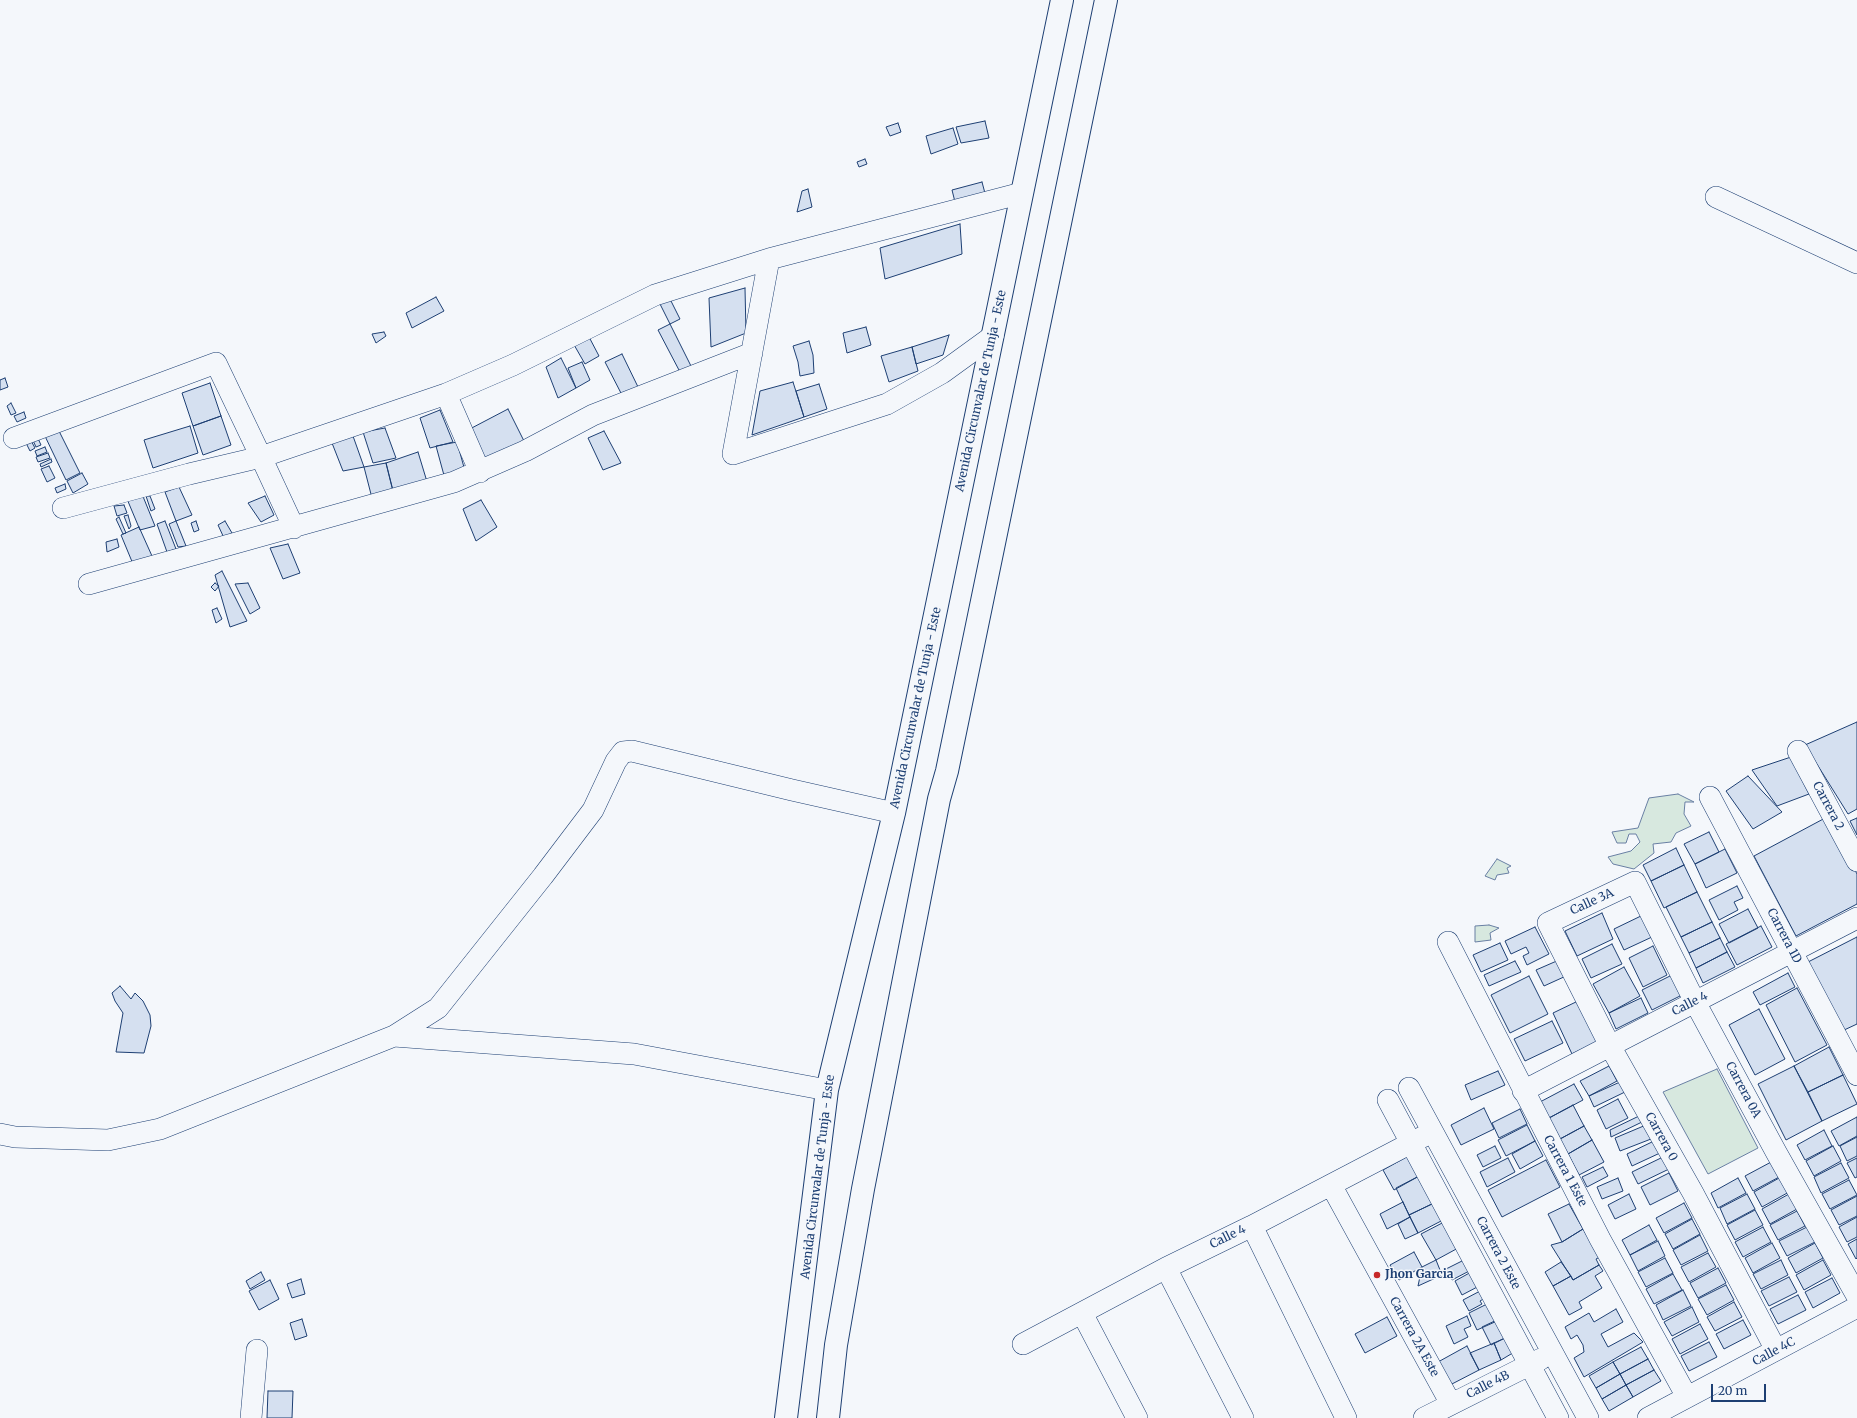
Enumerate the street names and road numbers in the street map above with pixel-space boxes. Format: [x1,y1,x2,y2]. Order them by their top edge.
street label: Avenida Circunvalar de Tunja - Este [953,289,1009,493]
street label: Avenida Circunvalar de Tunja - Este [888,606,944,810]
street label: Carrera 2 [1809,779,1847,833]
street label: Calle 3A [1568,886,1616,918]
street label: Carrera 1D [1764,906,1804,966]
street label: Calle 4 [1670,989,1710,1019]
street label: Carrera 0A [1722,1059,1764,1121]
street label: Avenida Circunvalar de Tunja - Este [798,1074,838,1280]
street label: Carrera 0 [1642,1110,1680,1164]
street label: Carrera 1 Este [1540,1133,1590,1209]
street label: Carrera 2 Este [1473,1214,1523,1292]
street label: Calle 4 [1208,1222,1248,1252]
street label: Carrera 2A Este [1386,1295,1442,1379]
street label: Calle 4C [1750,1335,1798,1369]
street label: Calle 4B [1464,1368,1512,1402]

